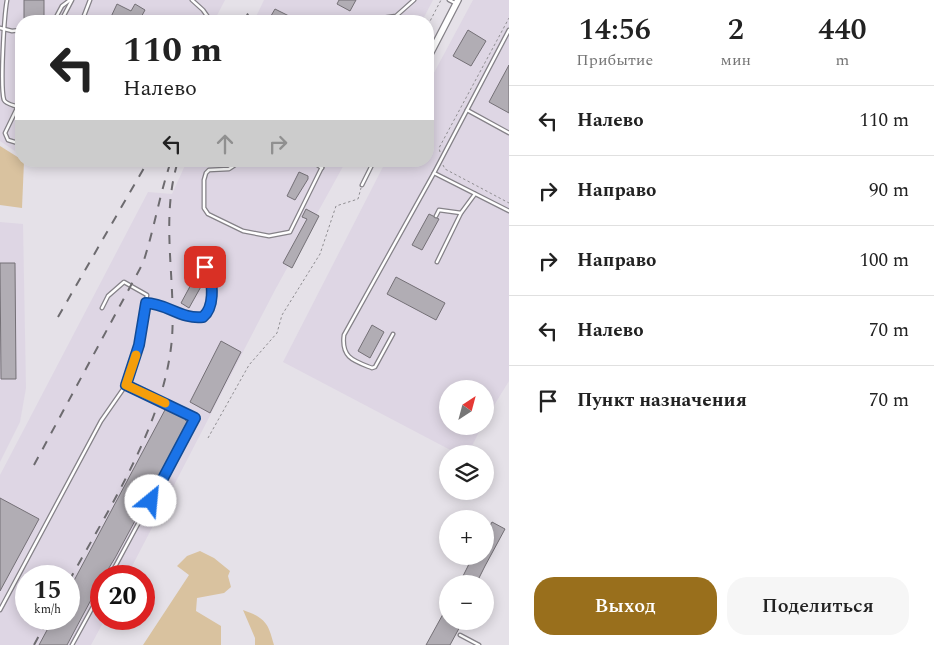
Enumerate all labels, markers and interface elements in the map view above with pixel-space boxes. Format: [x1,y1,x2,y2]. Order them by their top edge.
text: 14:56 [579,7,651,53]
text: 2 [728,7,744,53]
text: 440 [818,7,867,53]
text: 110 m [123,24,222,77]
icon: left [40,35,105,100]
text: Прибытие [576,48,653,72]
text: мин [721,48,751,72]
text: m [836,48,849,72]
text: Налево [123,72,197,105]
text: Налево [577,106,644,135]
text: 110 m [859,106,909,135]
icon: left [534,107,562,135]
icon: left [158,130,186,158]
icon: ahead [211,130,239,158]
icon: right [264,130,292,158]
text: Направо [577,176,656,205]
text: 90 m [869,176,909,205]
icon: right [534,177,562,205]
pin [184,246,226,288]
text: Направо [577,246,656,275]
text: 100 m [859,246,909,275]
icon: right [534,247,562,275]
icon: arrive [191,253,219,281]
text: Налево [577,316,644,345]
text: 70 m [869,316,909,345]
icon: left [534,317,562,345]
north arrow [439,380,494,435]
map controls [439,380,494,630]
text: Пункт назначения [577,386,747,415]
text: 70 m [869,386,909,415]
icon: arrive [534,387,562,415]
button: layers [439,445,494,500]
position arrow [124,474,176,526]
button: + [439,510,494,565]
speed limit sign: 20 [90,565,155,630]
text: 15 [33,572,62,610]
button: − [439,575,494,630]
button: Выход [534,577,717,635]
button: Поделиться [727,577,909,635]
text: km/h [34,600,61,619]

